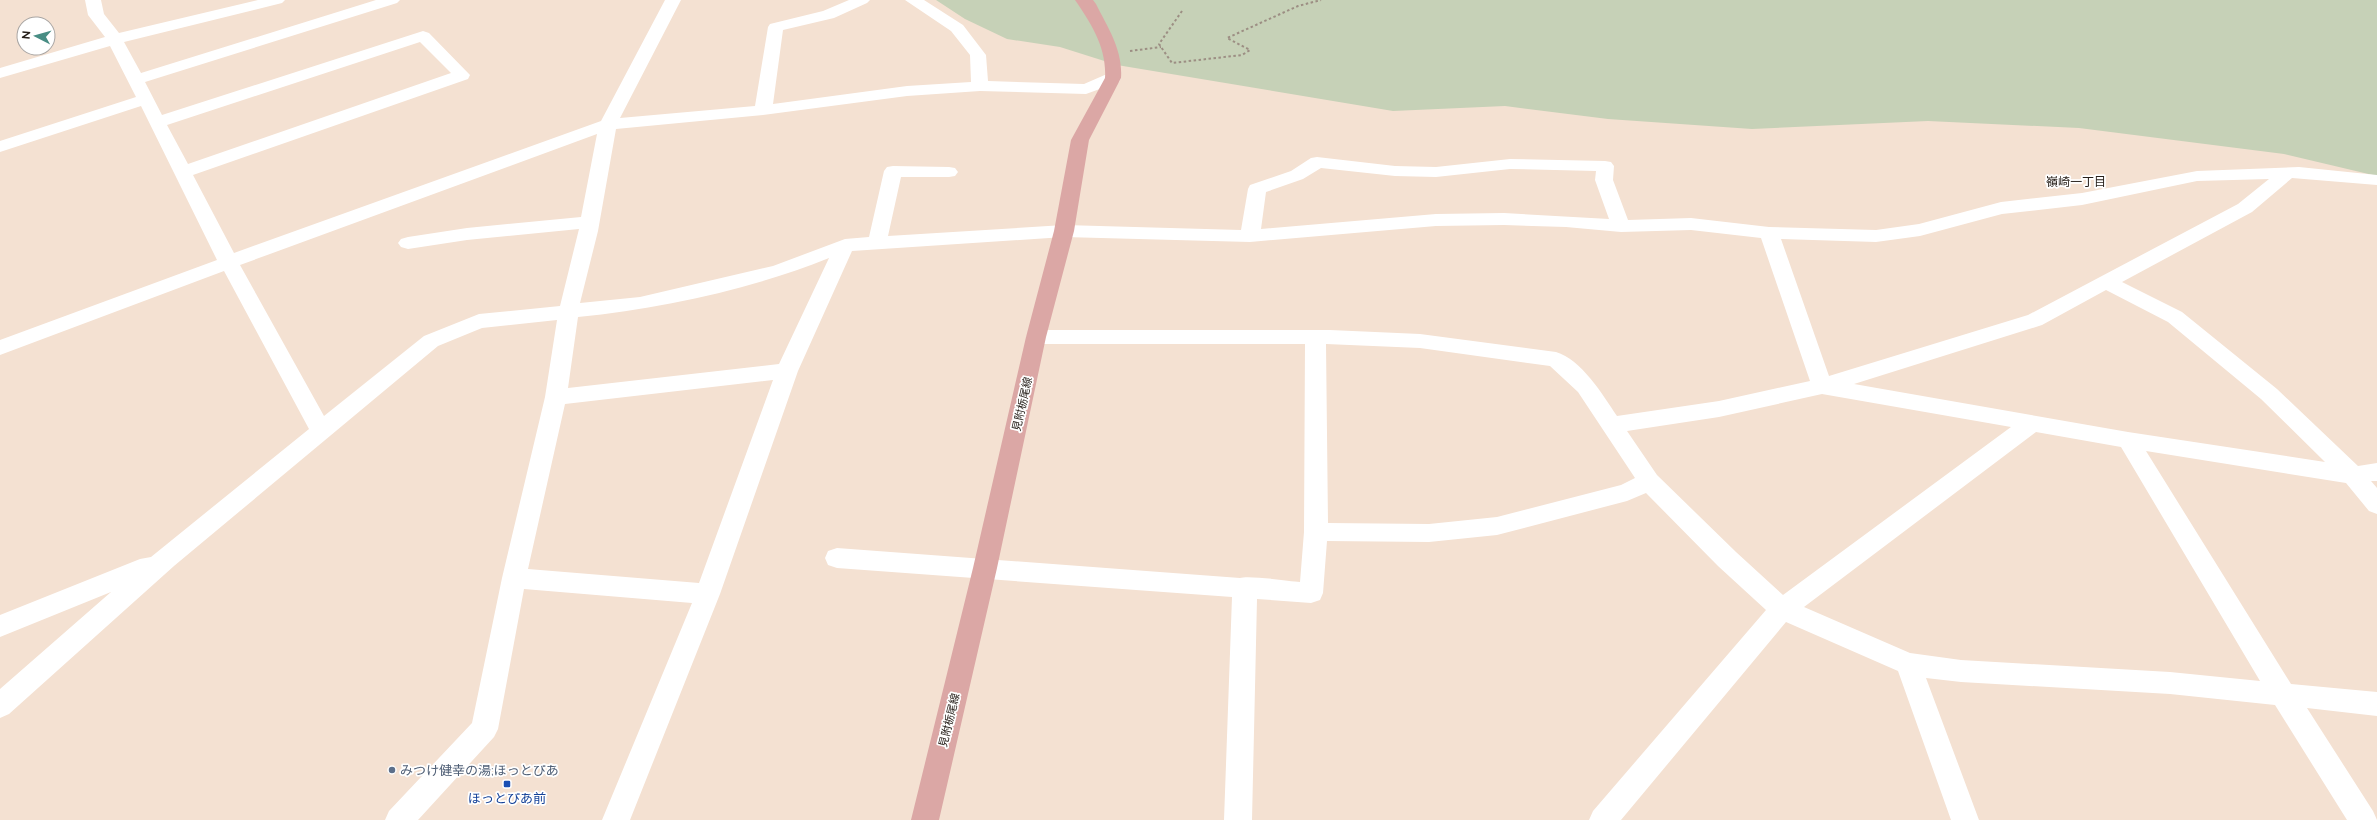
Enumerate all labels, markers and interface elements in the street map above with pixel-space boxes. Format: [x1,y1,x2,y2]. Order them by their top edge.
north arrow [16,16,56,56]
text: N [20,30,33,40]
district label: 嶺崎一丁目 [2046,175,2106,189]
street label: 見附栃尾線 [1010,376,1035,432]
street label: 見附栃尾線 [937,692,962,748]
place label: みつけ健幸の湯;ほっとぴあ [400,763,559,778]
marker: みつけ健幸の湯;ほっとぴあ [387,765,397,775]
marker: ほっとぴあ前 [502,779,512,789]
place label: ほっとぴあ前 [468,791,546,806]

